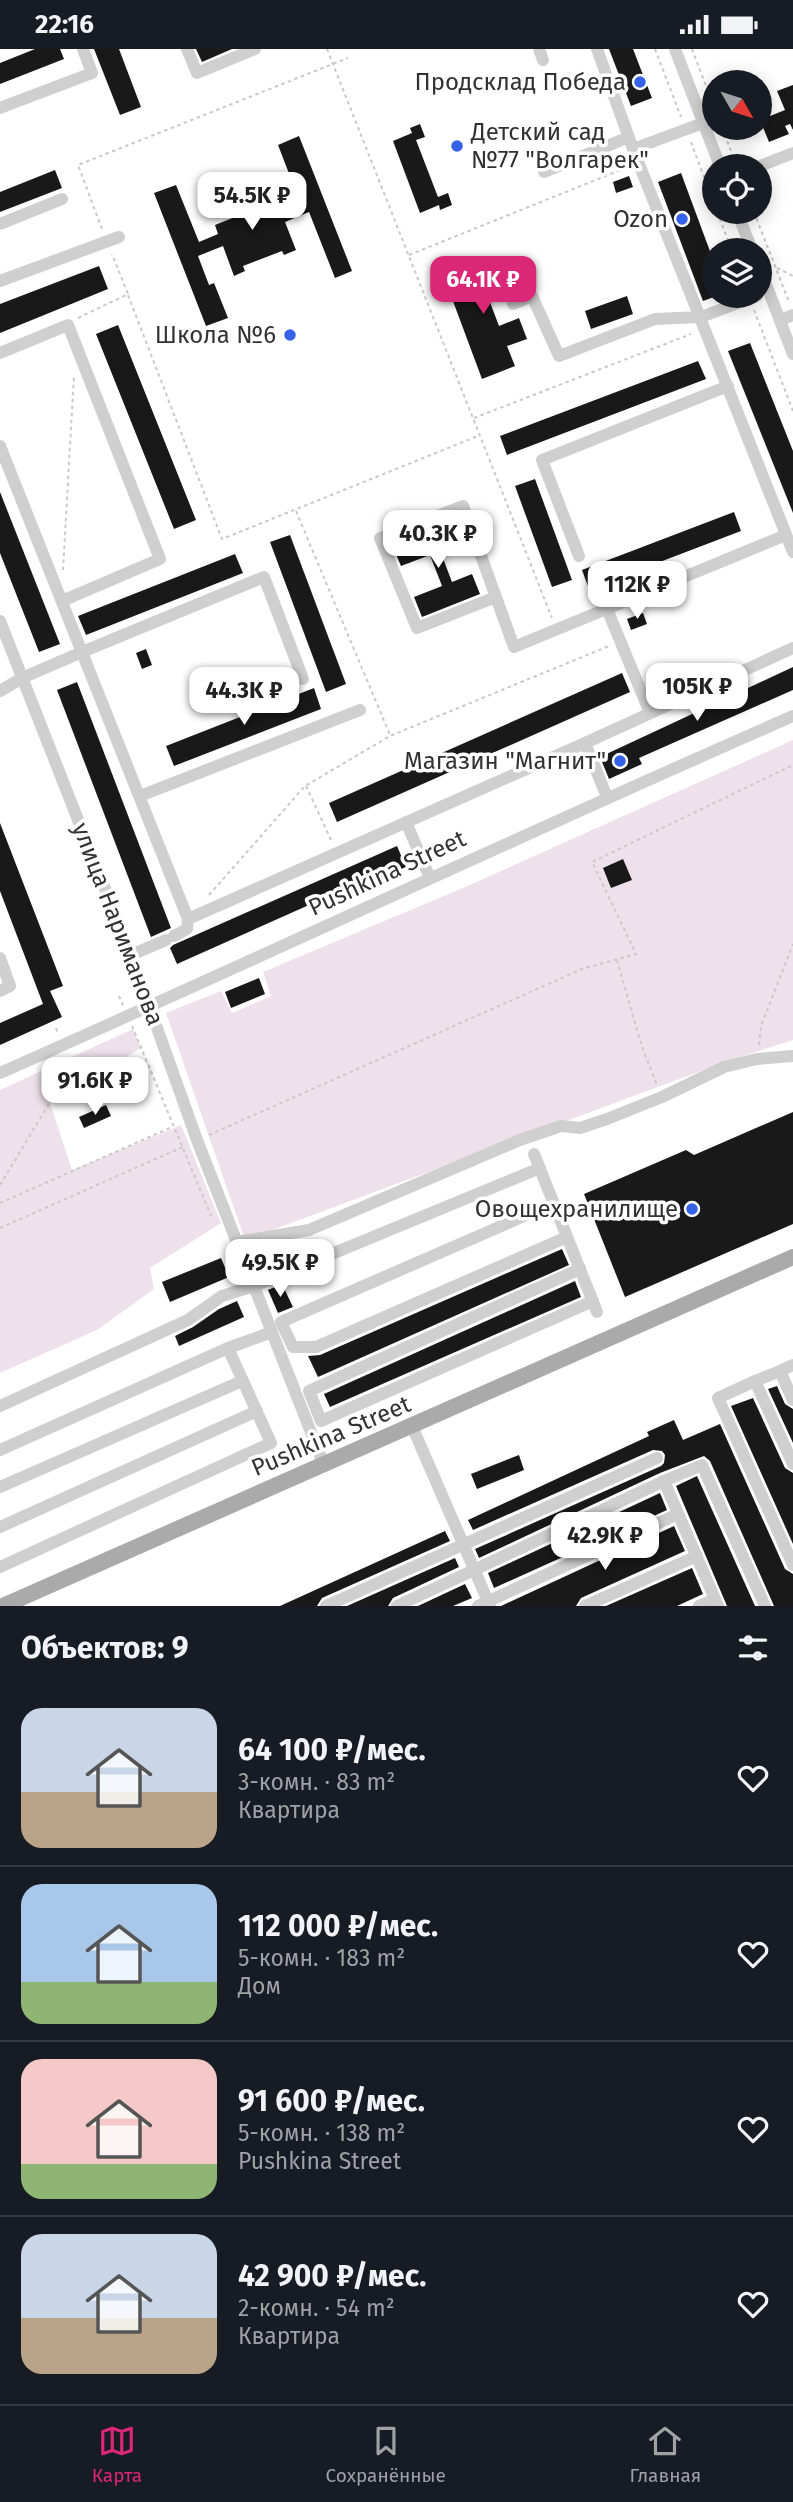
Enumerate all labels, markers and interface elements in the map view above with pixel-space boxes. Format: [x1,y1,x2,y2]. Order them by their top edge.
text: 22:16 [35,9,94,40]
place label: Продсклад Победа [414,68,626,96]
north arrow [702,70,772,140]
map controls [702,70,772,308]
marker: Продсклад Победа [632,74,648,90]
place label: Детский сад №77 "Волгарек" [470,118,649,174]
marker: Детский сад №77 "Волгарек" [449,138,465,154]
button: locate [702,154,772,224]
pin: 54.5K ₽ [187,173,317,232]
text: 54.5K ₽ [213,181,291,209]
place label: Ozon [613,205,668,233]
marker: Ozon [674,211,690,227]
button: layers [702,238,772,308]
pin: 64.1K ₽ [418,257,548,316]
text: 64.1K ₽ [446,265,520,293]
place label: Школа №6 [155,321,276,349]
marker: Школа №6 [282,327,298,343]
pin: 40.3K ₽ [373,511,503,570]
text: 40.3K ₽ [399,519,477,547]
pin: 112K ₽ [580,561,694,621]
text: 112K ₽ [604,570,670,598]
pin: 105K ₽ [640,663,754,723]
pin: 44.3K ₽ [179,667,309,727]
text: 105K ₽ [662,672,732,700]
text: 44.3K ₽ [205,676,283,704]
place label: Магазин "Магнит" [404,747,606,775]
marker: Магазин "Магнит" [612,753,628,769]
street label: улица Нариманова [66,819,170,1029]
street label: Pushkina Street [304,824,470,922]
pin: 91.6K ₽ [30,1058,160,1117]
text: 91.6K ₽ [57,1066,133,1094]
place label: Овощехранилище [475,1195,678,1223]
marker: Овощехранилище [684,1201,700,1217]
pin: 49.5K ₽ [215,1239,345,1299]
text: 49.5K ₽ [241,1248,319,1276]
street label: Pushkina Street [247,1390,415,1482]
pin: 42.9K ₽ [540,1513,670,1572]
text: 42.9K ₽ [567,1521,643,1549]
icon: filters [734,1629,772,1667]
text: Объектов: 9 [21,1630,188,1666]
text: 64 100 ₽/мес. [238,1732,426,1768]
icon: home [77,1736,161,1820]
icon: heart [734,1759,772,1797]
text: 3-комн. · 83 m² [238,1768,395,1796]
text: Квартира [238,1796,340,1824]
text: 112 000 ₽/мес. [238,1908,438,1944]
icon: home [77,1912,161,1996]
icon: heart [734,1935,772,1973]
text: 5-комн. · 183 m² [238,1944,405,1972]
text: Дом [238,1972,281,2000]
text: 91 600 ₽/мес. [238,2083,425,2119]
icon: home [77,2087,161,2171]
icon: heart [734,2110,772,2148]
text: 5-комн. · 138 m² [238,2119,405,2147]
text: Pushkina Street [238,2147,401,2175]
text: 42 900 ₽/мес. [238,2258,427,2294]
icon: home [77,2262,161,2346]
icon: heart [734,2285,772,2323]
text: 2-комн. · 54 m² [238,2294,395,2322]
text: Квартира [238,2322,340,2350]
tab: Карта [92,2422,142,2487]
tab: Сохранённые [326,2422,446,2487]
tab: Главная [629,2422,701,2487]

